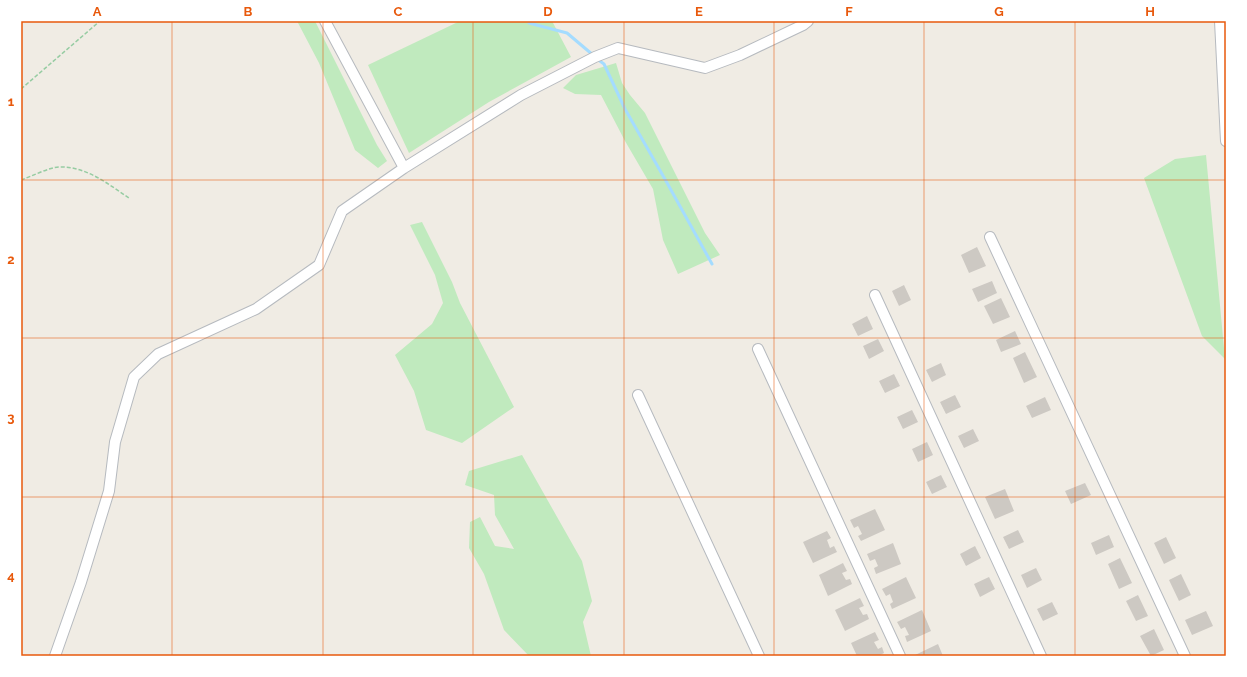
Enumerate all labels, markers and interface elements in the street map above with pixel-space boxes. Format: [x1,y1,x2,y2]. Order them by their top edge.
text: A [93,4,102,19]
text: B [244,4,253,19]
text: C [394,4,403,19]
text: D [543,4,553,19]
text: E [695,4,703,19]
text: F [845,4,853,19]
text: G [994,4,1004,19]
text: H [1145,4,1155,19]
text: 1 [8,94,15,109]
text: 2 [7,252,15,267]
text: 3 [7,410,15,425]
text: 4 [7,568,15,583]

